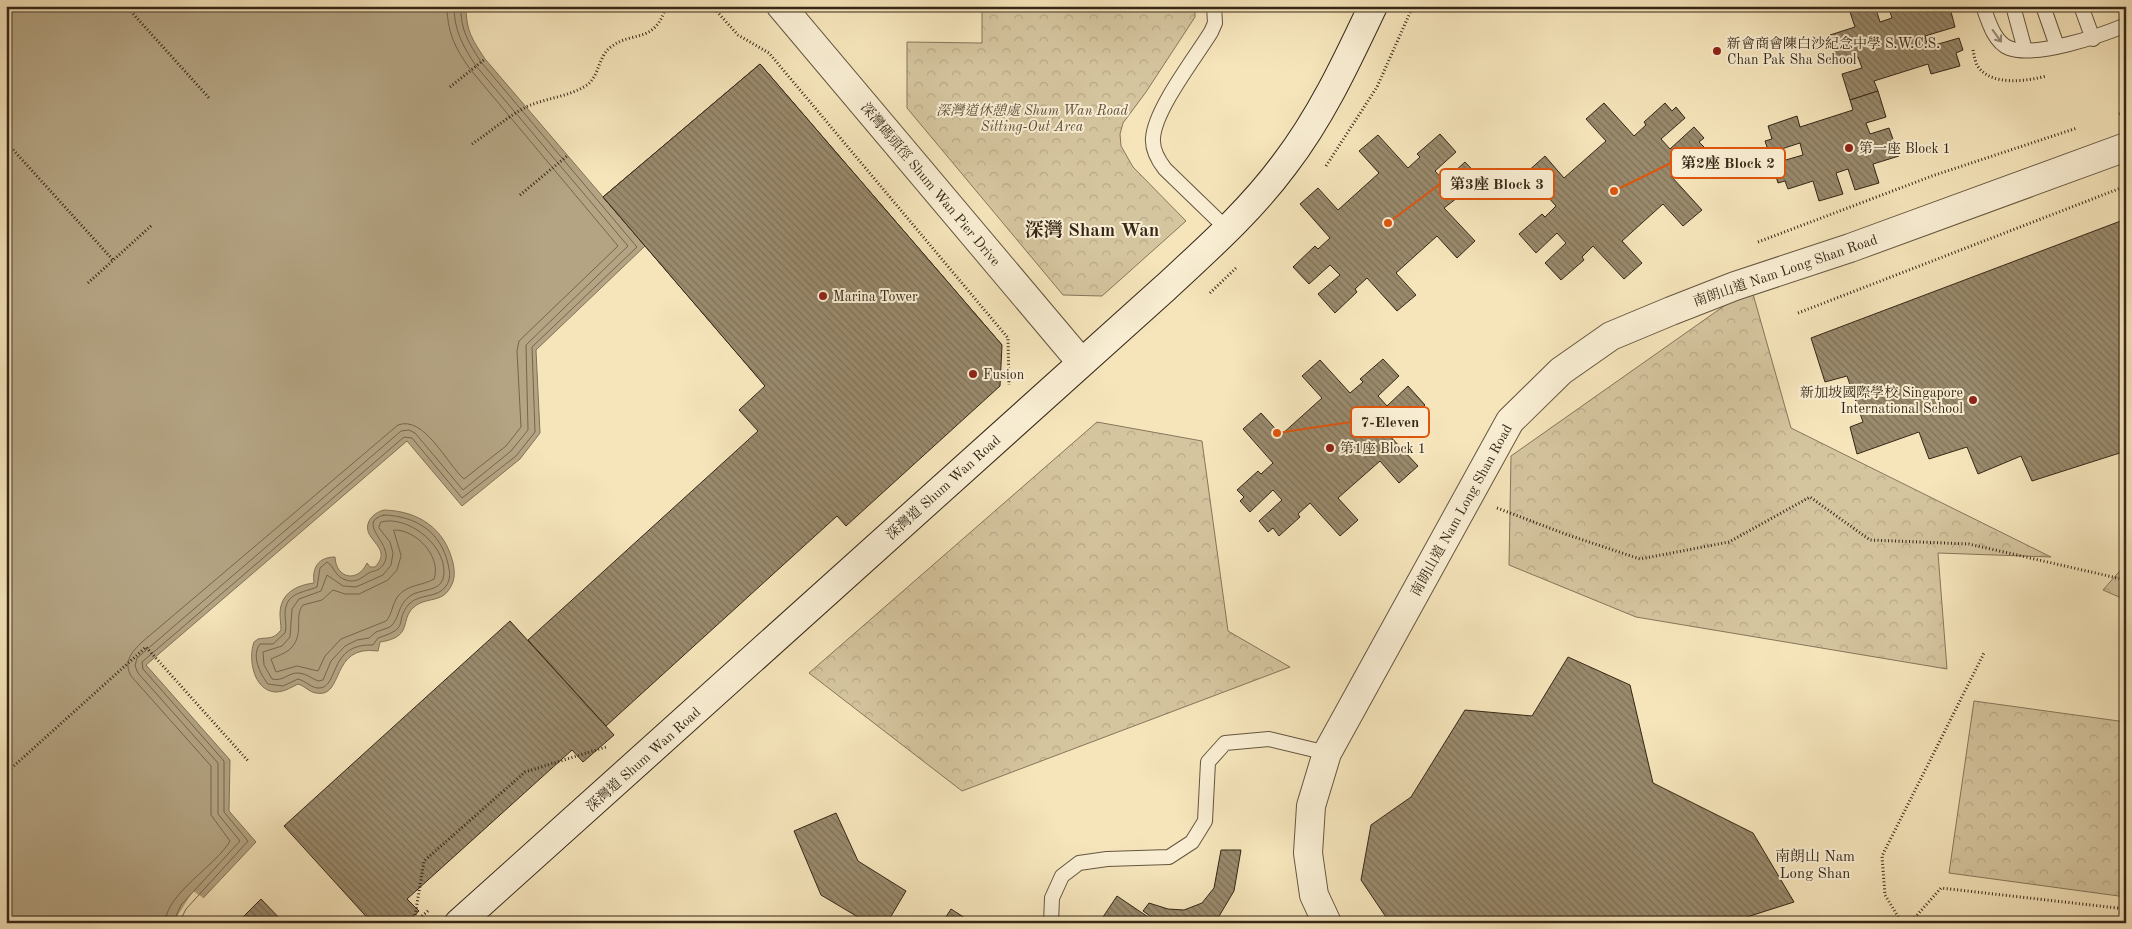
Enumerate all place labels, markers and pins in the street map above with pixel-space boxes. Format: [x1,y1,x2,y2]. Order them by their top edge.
place label: 新會商會陳白沙紀念中學 S.W.C.S. Chan Pak Sha School [1727,35,1940,67]
marker: 新會商會陳白沙紀念中學 S.W.C.S. Chan Pak Sha School [1711,45,1723,57]
place label: 第一座 Block 1 [1859,141,1951,156]
marker: 第一座 Block 1 [1843,142,1855,154]
callout: 第2座 Block 2 [1671,148,1785,178]
callout: 第3座 Block 3 [1440,169,1554,199]
marker: Marina Tower [817,290,829,302]
place label: Marina Tower [833,290,918,304]
marker: Fusion [967,368,979,380]
place label: Fusion [983,368,1025,382]
place label: 新加坡國際學校 Singapore International School [1800,385,1963,416]
marker: 新加坡國際學校 Singapore International School [1967,394,1979,406]
callout: 7-Eleven [1351,407,1429,437]
place label: 第1座 Block 1 [1340,441,1426,456]
marker: 第1座 Block 1 [1324,442,1336,454]

